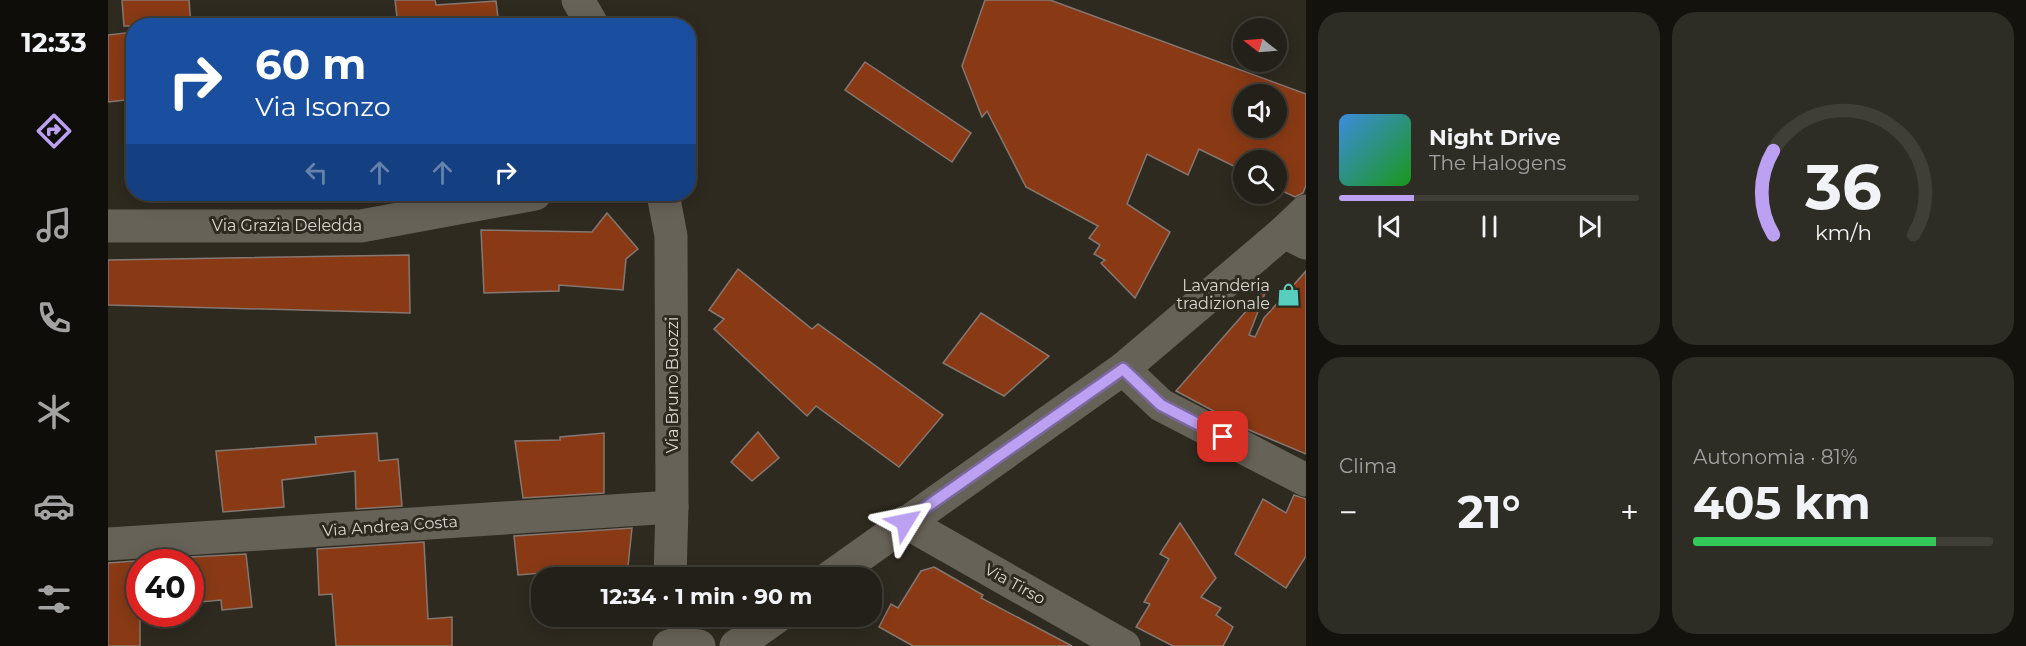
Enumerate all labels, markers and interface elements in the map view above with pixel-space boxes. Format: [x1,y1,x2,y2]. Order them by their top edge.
north arrow [1233,18,1287,72]
map controls [1233,18,1287,204]
text: 12:33 [21,26,87,59]
text: 60 m [255,38,366,90]
icon: right [156,42,234,120]
button: sound [1233,84,1287,138]
text: Via Isonzo [255,90,391,123]
icon: directions [33,110,75,152]
text: Night Drive [1429,124,1561,151]
button: search [1233,150,1287,204]
text: 36 [1804,150,1881,226]
text: The Halogens [1429,151,1566,175]
icon: left [300,156,333,189]
icon: ahead [363,156,396,189]
icon: ahead [426,156,459,189]
icon: right [489,156,522,189]
icon: music [33,204,75,246]
icon: previous [1373,210,1406,243]
icon: pause [1473,210,1506,243]
icon: next [1573,210,1606,243]
street label: Via Grazia Deledda [212,216,362,235]
text: km/h [1814,220,1872,246]
place label: Lavanderia tradizionale [1176,276,1270,313]
shop icon: Lavanderia tradizionale [1275,281,1301,307]
icon: phone [33,297,75,339]
street label: Via Bruno Buozzi [663,317,682,453]
icon: climate [33,391,75,433]
pin [1197,411,1248,462]
icon: arrive [1206,420,1239,453]
text: Autonomia · 81% [1693,445,1857,469]
text: Clima [1339,454,1397,478]
text: 405 km [1693,475,1871,530]
text: 21° [1457,484,1521,539]
icon: car [33,485,75,527]
position arrow [873,490,937,554]
text: − [1339,492,1358,532]
text: + [1620,492,1639,532]
street label: Via Andrea Costa [322,512,458,540]
speed limit sign: 40 [126,549,204,627]
street label: Via Tirso [981,560,1049,608]
icon: filters [33,578,75,620]
text: 12:34 · 1 min · 90 m [601,583,812,610]

